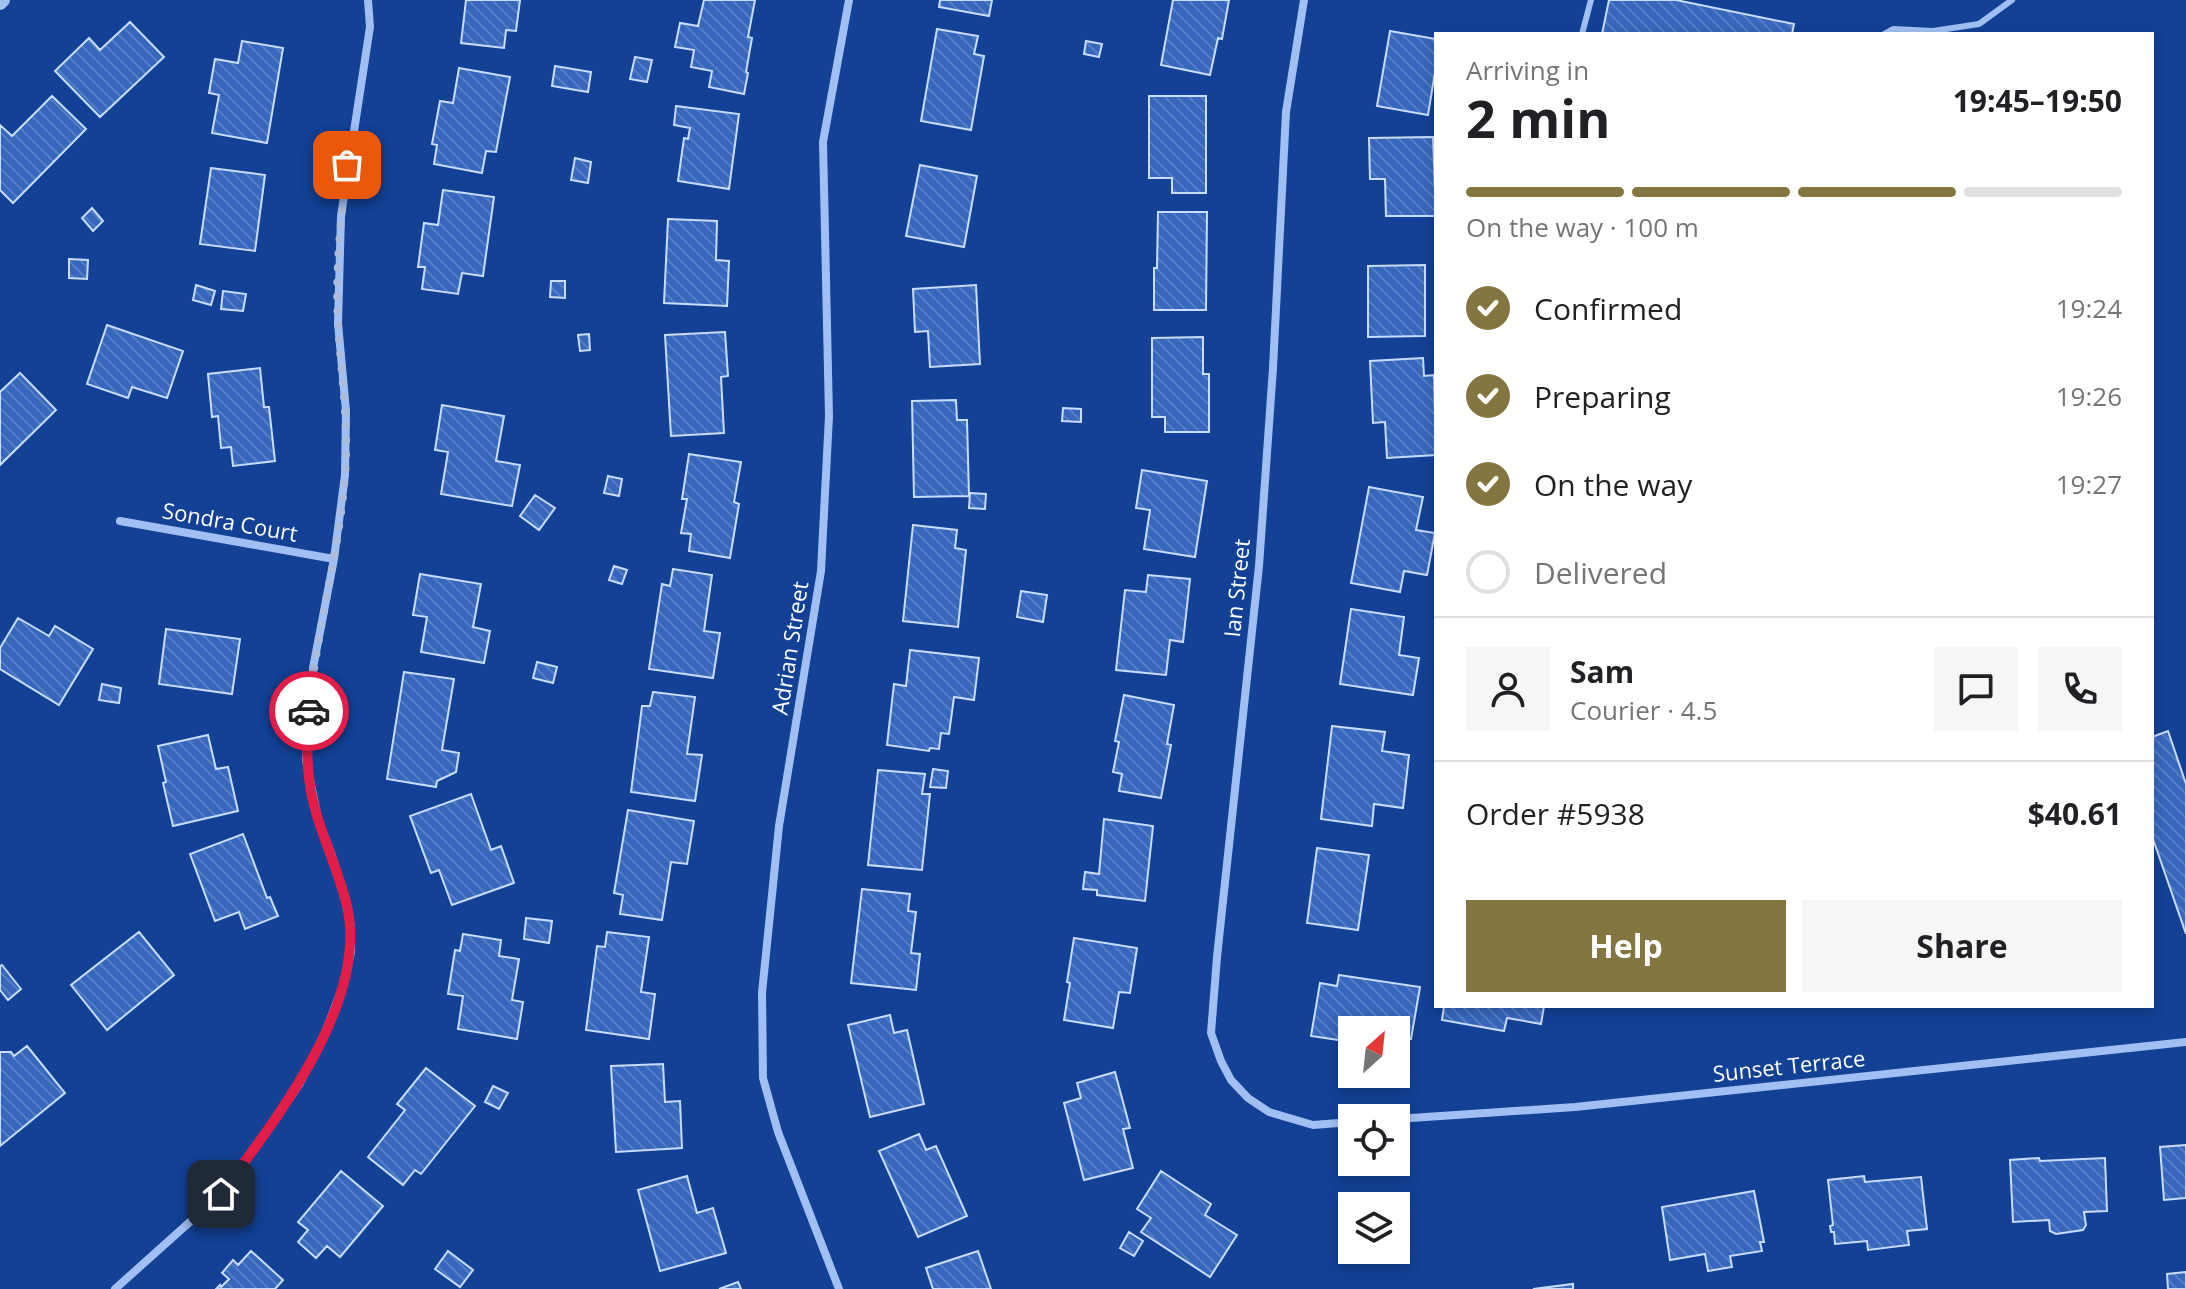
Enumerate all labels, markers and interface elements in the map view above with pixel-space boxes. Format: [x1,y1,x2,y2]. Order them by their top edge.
text: Arriving in [1466,52,1589,88]
text: 19:45–19:50 [1953,80,2122,121]
text: 2 min [1466,82,1610,153]
pin [313,131,381,199]
icon: bag [325,143,369,187]
text: On the way · 100 m [1466,209,1699,245]
icon: check [1466,286,1510,330]
text: Confirmed [1534,288,1682,329]
text: 19:24 [2056,290,2122,326]
icon: check [1466,374,1510,418]
text: Preparing [1534,376,1671,417]
text: 19:26 [2056,378,2122,414]
icon: check [1466,462,1510,506]
text: On the way [1534,464,1692,505]
text: 19:27 [2056,466,2122,502]
street label: Sondra Court [160,494,300,548]
street label: Ian Street [1216,537,1256,639]
text: Delivered [1534,552,1667,593]
street label: Adrian Street [764,579,814,717]
button: person [1466,647,1550,731]
button: chat [1934,647,2018,731]
button: phone [2038,647,2122,731]
text: Sam [1570,651,1634,692]
courier [269,671,349,751]
icon: car [287,689,331,733]
text: Courier · 4.5 [1570,692,1717,728]
text: Order #5938 [1466,793,1645,834]
text: $40.61 [2028,793,2122,834]
button: Help [1466,900,1786,992]
button: Share [1802,900,2122,992]
north arrow [1338,1016,1410,1088]
map controls [1338,1016,1410,1264]
street label: Sunset Terrace [1711,1042,1867,1088]
button: locate [1338,1104,1410,1176]
pin [187,1160,255,1228]
icon: home [199,1172,243,1216]
button: layers [1338,1192,1410,1264]

